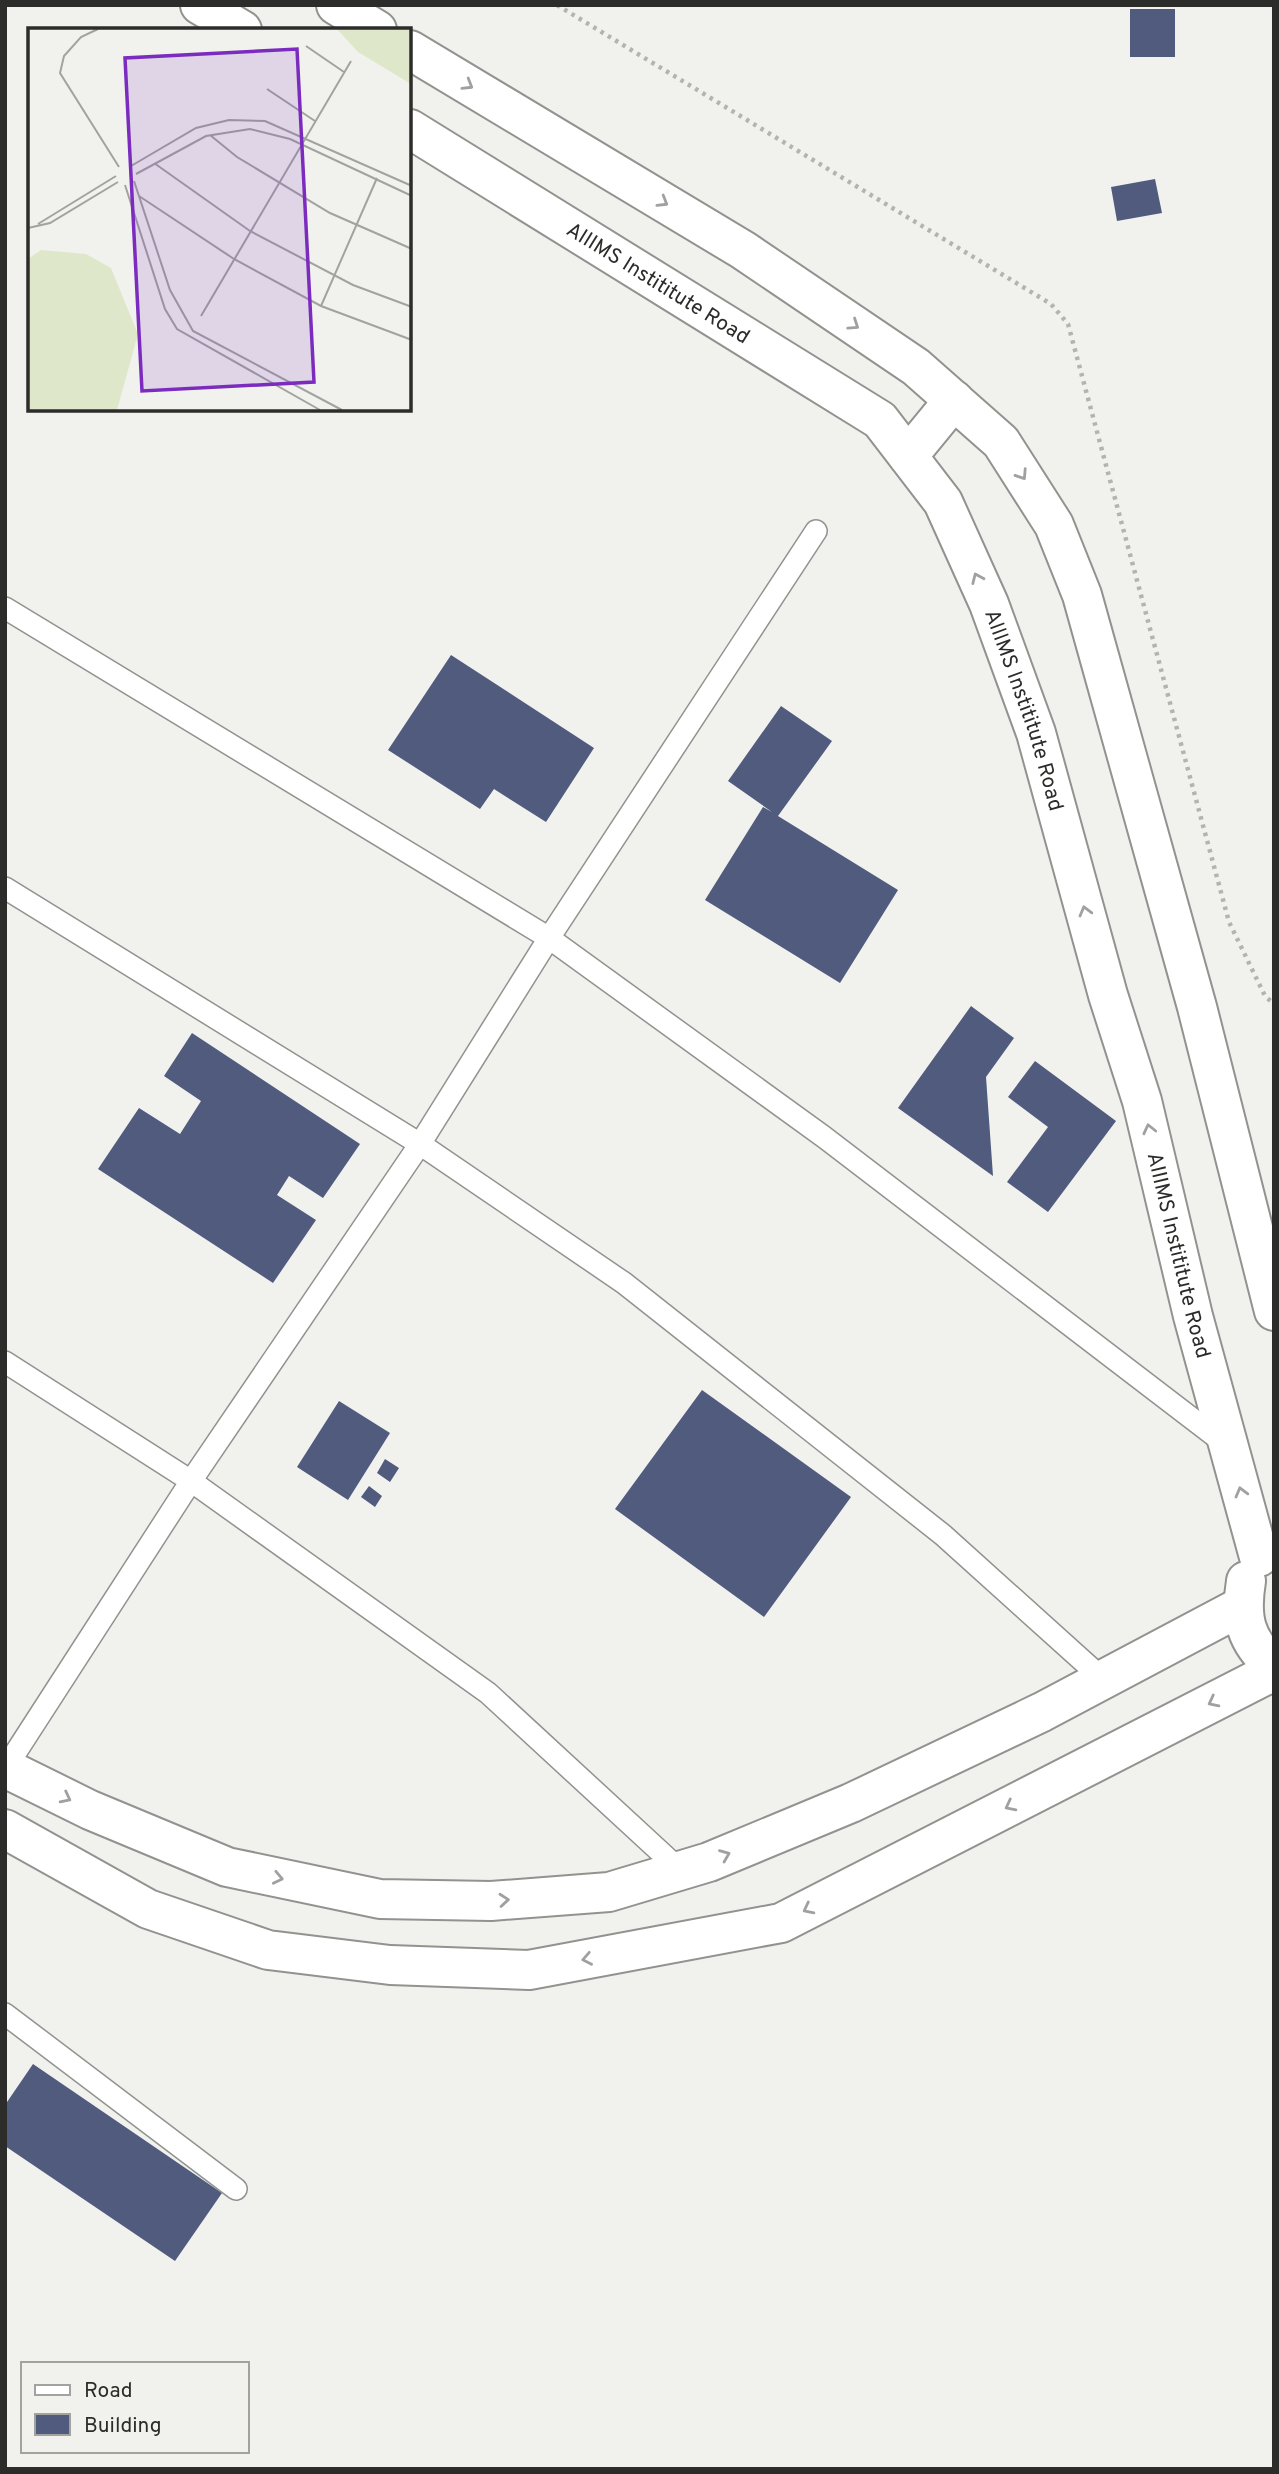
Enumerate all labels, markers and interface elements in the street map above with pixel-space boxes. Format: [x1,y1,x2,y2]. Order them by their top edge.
inset map [28,28,411,411]
one-way arrow [460,77,473,90]
one-way arrow [655,194,668,207]
street label: AIIIMS Instititute Road [561,217,754,351]
one-way arrow [846,317,859,329]
one-way arrow [1014,468,1027,481]
one-way arrow [971,573,985,585]
street label: AIIIMS Instititute Road [977,606,1069,814]
one-way arrow [1079,905,1093,917]
one-way arrow [1143,1123,1157,1135]
street label: AIIIMS Instititute Road [1140,1150,1216,1361]
one-way arrow [1235,1486,1250,1498]
one-way arrow [1208,1694,1220,1708]
one-way arrow [59,1790,71,1804]
one-way arrow [1005,1797,1017,1811]
one-way arrow [718,1849,730,1863]
one-way arrow [272,1870,284,1885]
one-way arrow [498,1893,509,1908]
one-way arrow [803,1901,815,1915]
one-way arrow [581,1951,593,1966]
legend [21,2362,248,2453]
text: Road [84,2378,133,2405]
text: Building [84,2413,162,2440]

